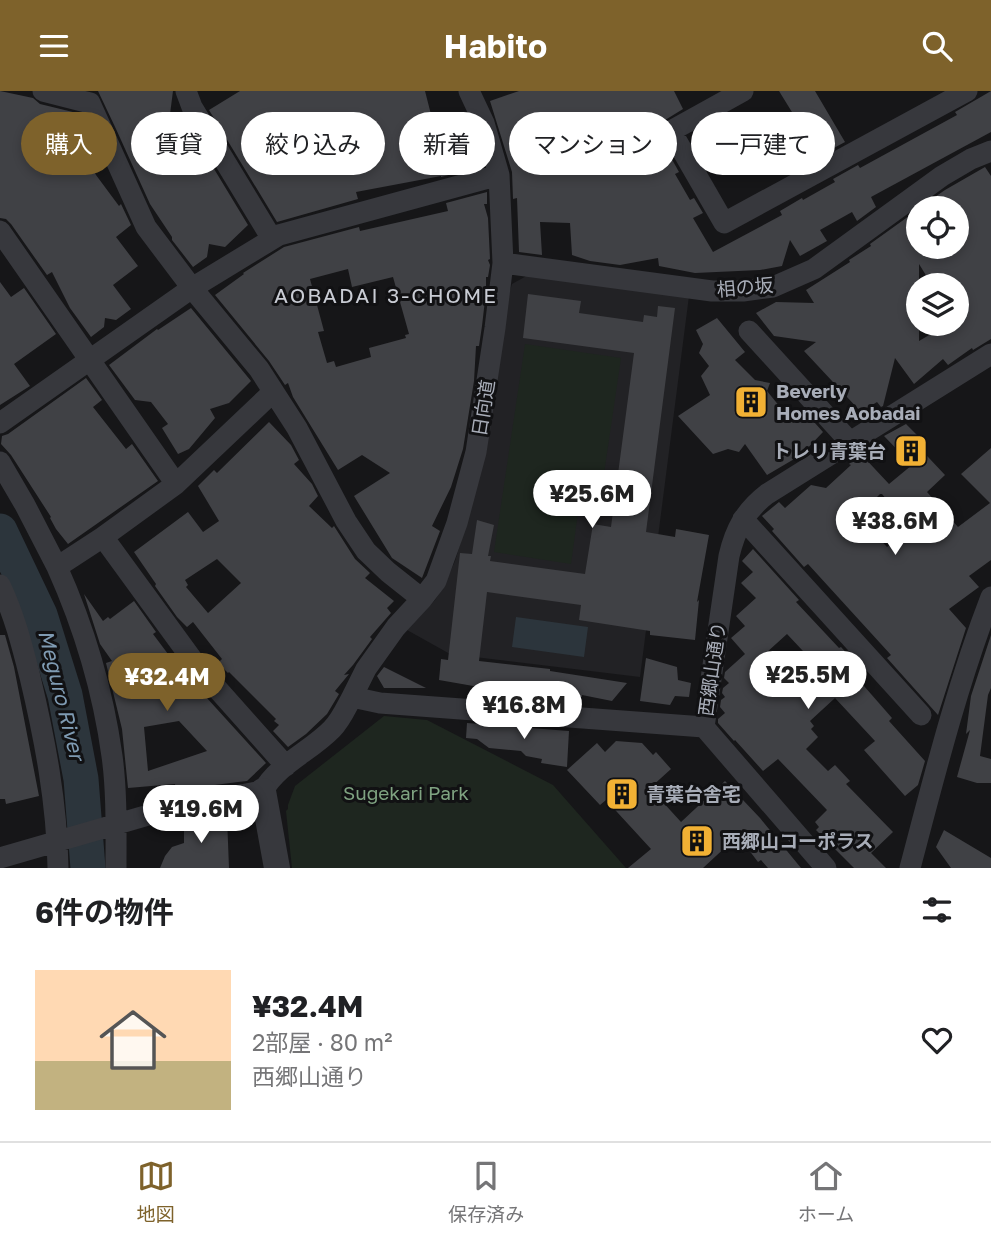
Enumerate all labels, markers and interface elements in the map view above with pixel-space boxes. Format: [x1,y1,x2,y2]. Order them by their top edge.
icon: menu [35,27,73,65]
text: Habito [444,27,547,65]
icon: search [918,27,956,65]
chip: 購入 [21,112,117,175]
chip: 賃貸 [131,112,227,175]
chip: 絞り込み [241,112,385,175]
chip: 新着 [399,112,495,175]
chip: マンション [509,112,677,175]
chip: 一戸建て [691,112,835,175]
map controls [906,196,969,336]
button: locate [906,196,969,259]
street label: 相の坂 [716,273,774,300]
button: layers [906,273,969,336]
district label: AOBADAI 3-CHOME [274,282,498,308]
street label: 日向道 [467,378,498,438]
place label: Beverly Homes Aobadai [776,379,920,424]
building icon: Beverly Homes Aobadai [732,383,770,421]
building icon: トレリ青葉台 [892,432,930,470]
place label: トレリ青葉台 [772,439,886,462]
pin: ¥25.6M [535,471,649,530]
text: ¥25.6M [549,479,635,507]
pin: ¥38.6M [838,497,952,557]
text: ¥38.6M [852,506,938,534]
street label: 西郷山通り [694,620,730,718]
water label: Meguro River [33,627,91,765]
pin: ¥25.5M [751,651,865,711]
pin: ¥32.4M [110,653,224,713]
text: ¥25.5M [765,660,851,688]
text: ¥32.4M [124,662,210,690]
pin: ¥16.8M [467,681,581,741]
text: ¥16.8M [482,690,566,718]
building icon: 青葉台舎宅 [603,775,641,813]
park label: Sugekari Park [343,781,469,804]
place label: 青葉台舎宅 [646,782,741,805]
pin: ¥19.6M [144,785,258,845]
text: ¥19.6M [159,794,243,822]
building icon: 西郷山コーポラス [678,822,716,860]
place label: 西郷山コーポラス [722,829,874,852]
icon: filters [918,891,956,929]
text: 6件の物件 [35,894,174,930]
text: ¥32.4M [252,988,363,1024]
icon: home [91,998,175,1082]
icon: heart [918,1021,956,1059]
text: 2部屋 · 80 m² [252,1028,392,1056]
text: 西郷山通り [252,1062,367,1090]
tab: 地図 [137,1157,175,1226]
tab: 保存済み [448,1157,524,1226]
tab: ホーム [798,1157,854,1226]

